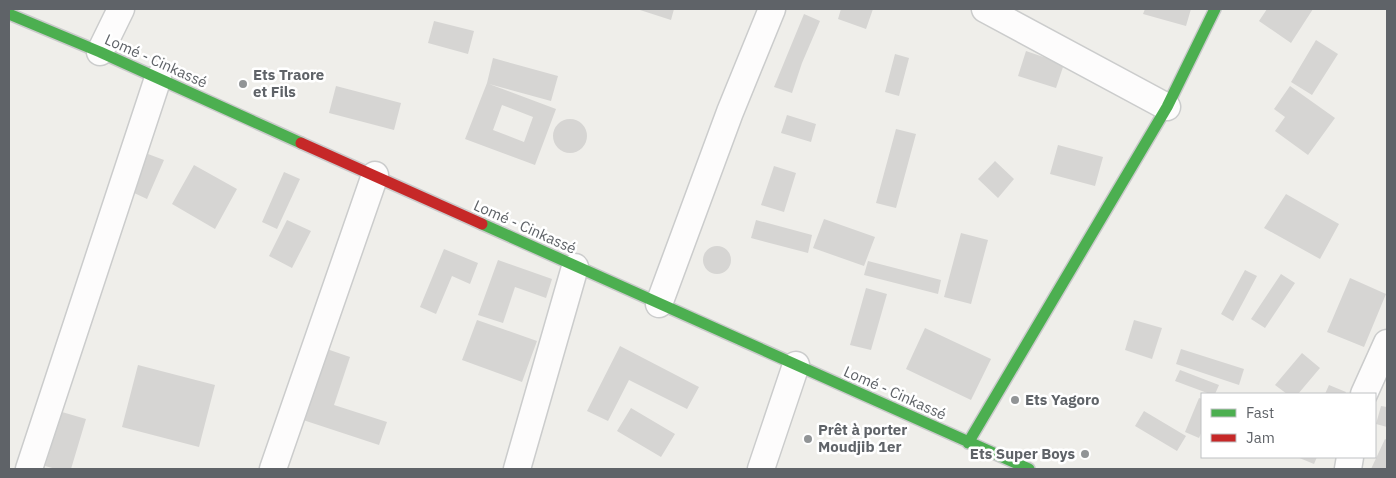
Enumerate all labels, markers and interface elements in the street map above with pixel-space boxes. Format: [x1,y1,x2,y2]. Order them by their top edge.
street label: Lomé - Cinkassé [102,29,210,92]
place label: Ets Traore et Fils [253,65,324,101]
marker: Ets Traore et Fils [237,78,249,90]
street label: Lomé - Cinkassé [471,195,579,258]
street label: Lomé - Cinkassé [841,361,949,424]
place label: Ets Yagoro [1025,390,1099,409]
legend [1201,393,1376,458]
marker: Ets Yagoro [1009,394,1021,406]
text: Fast [1246,403,1274,422]
place label: Prêt à porter Moudjib 1er [818,420,907,456]
text: Jam [1246,428,1275,447]
marker: Prêt à porter Moudjib 1er [802,433,814,445]
place label: Ets Super Boys [970,444,1075,463]
marker: Ets Super Boys [1079,448,1091,460]

